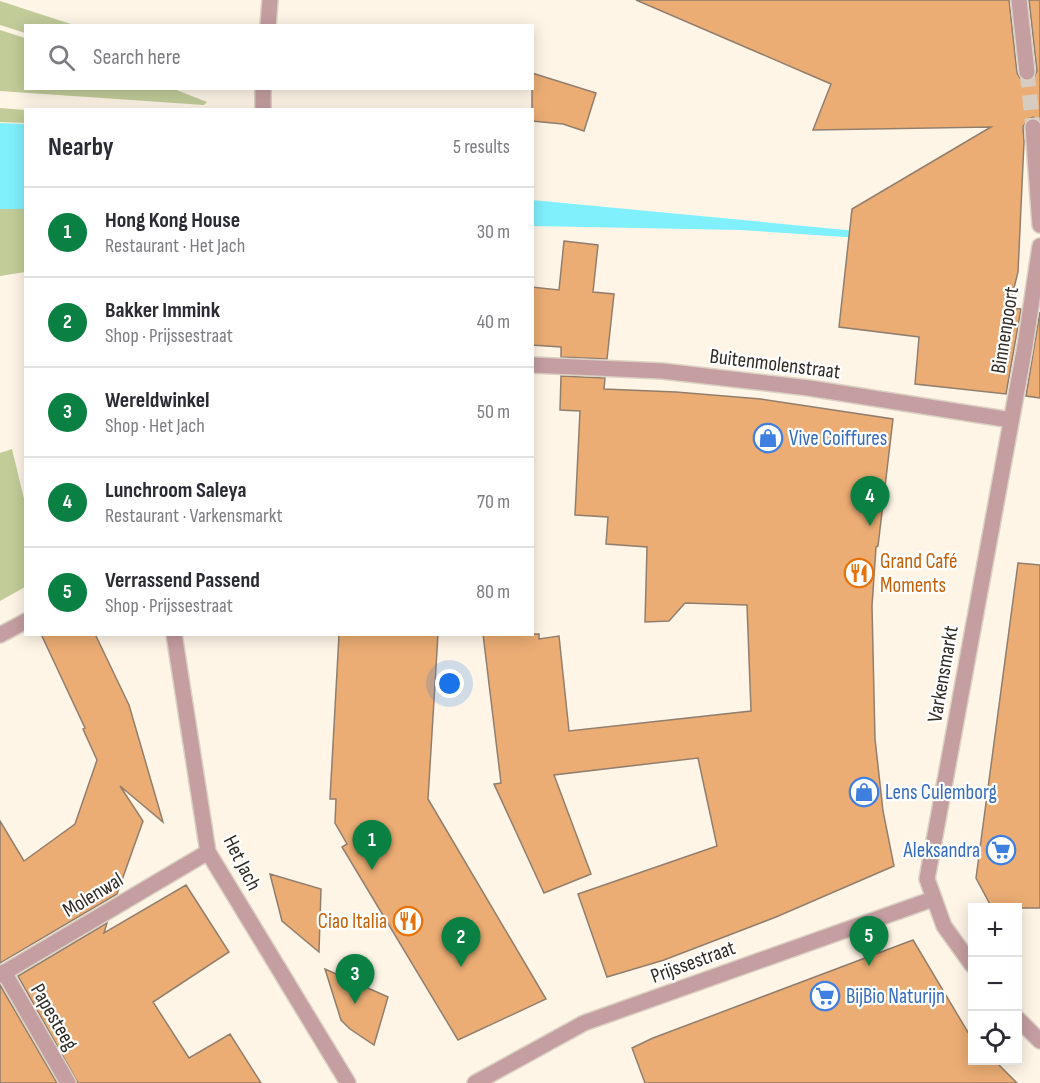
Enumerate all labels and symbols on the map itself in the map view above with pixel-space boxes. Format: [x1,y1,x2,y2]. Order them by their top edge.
street label: Binnenpoort [986,285,1024,375]
street label: Buitenmolenstraat [708,344,842,384]
shop icon: Vive Coiffures [752,422,784,454]
place label: Vive Coiffures [789,426,887,451]
pin: 4 [850,476,890,526]
place label: Grand Café Moments [880,549,957,598]
restaurant icon: Grand Café Moments [843,557,875,589]
street label: Varkensmarkt [922,624,964,724]
your location [435,669,464,698]
shop icon: Lens Culemborg [848,776,880,808]
place label: Lens Culemborg [885,780,997,805]
pin: 1 [352,820,392,870]
street label: Het Jach [218,831,266,895]
supermarket icon: Aleksandra [985,834,1017,866]
place label: Aleksandra [903,838,980,863]
street label: Molenwal [58,867,128,923]
restaurant icon: Ciao Italia [392,905,424,937]
place label: Ciao Italia [318,909,387,934]
pin: 5 [850,916,888,966]
pin: 2 [442,918,480,967]
street label: Prijssestraat [647,935,739,989]
pin: 3 [336,954,374,1004]
street label: Papesteeg [25,979,83,1055]
supermarket icon: BijBio Naturijn [809,980,841,1012]
place label: BijBio Naturijn [846,984,945,1009]

